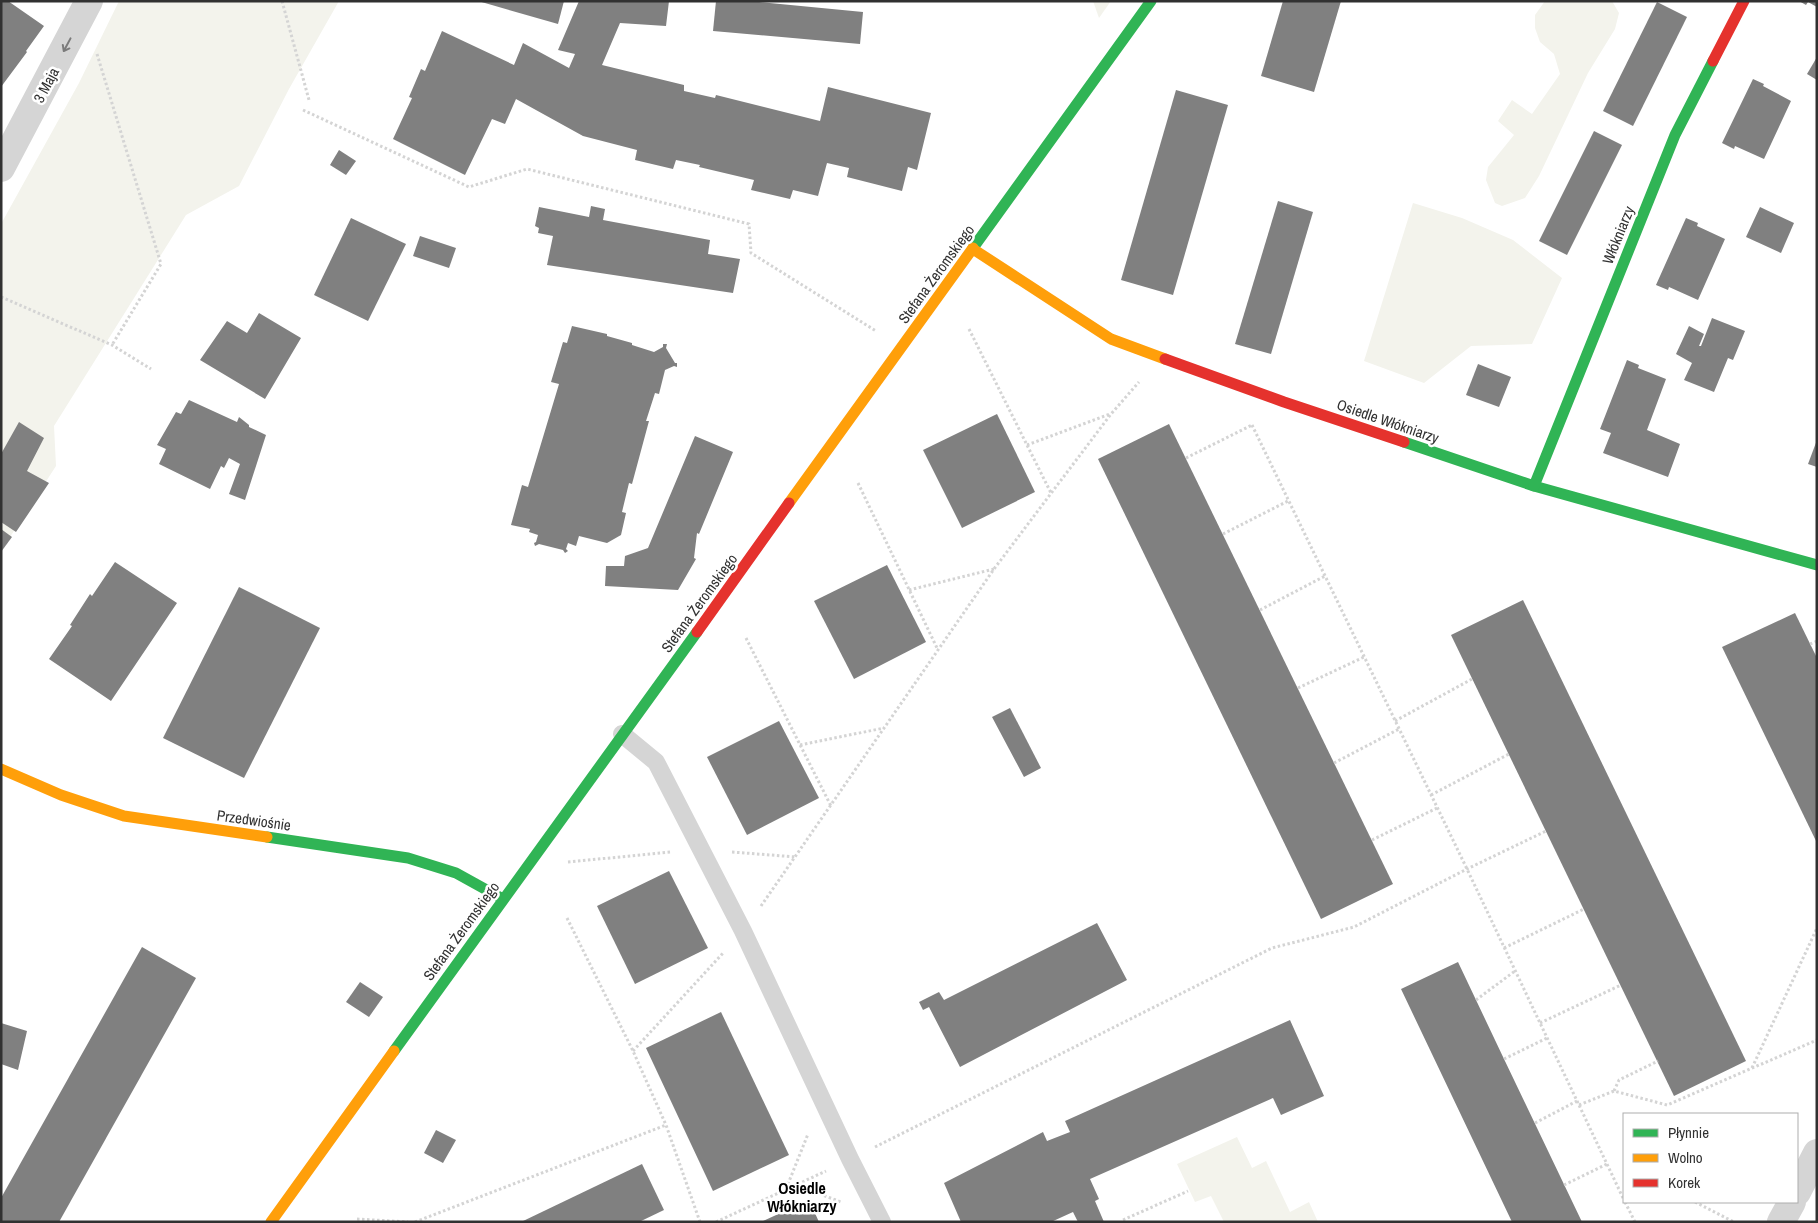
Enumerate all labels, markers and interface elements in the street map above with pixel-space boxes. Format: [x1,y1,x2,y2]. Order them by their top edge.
one-way arrow [62,37,72,52]
street label: 3 Maja [28,64,64,106]
street label: Włókniarzy [1597,202,1639,267]
street label: Stefana Żeromskiego [893,220,979,328]
street label: Osiedle Włókniarzy [1334,394,1443,449]
street label: Stefana Żeromskiego [656,549,742,657]
street label: Przedwiośnie [216,804,293,836]
street label: Stefana Żeromskiego [418,877,504,985]
legend [1623,1113,1798,1203]
text: Płynnie [1668,1122,1709,1143]
text: Wolno [1668,1147,1703,1168]
text: Korek [1668,1172,1701,1193]
district label: Osiedle Włókniarzy [767,1177,837,1217]

